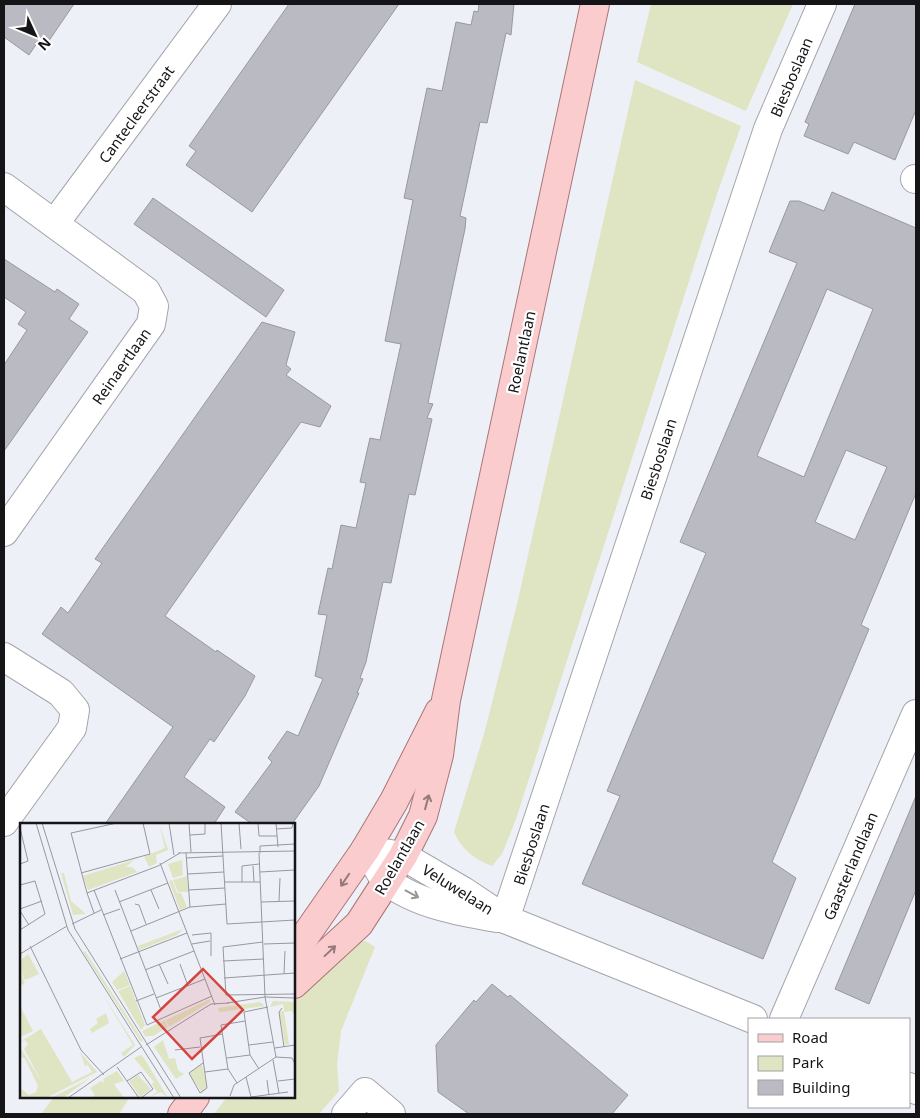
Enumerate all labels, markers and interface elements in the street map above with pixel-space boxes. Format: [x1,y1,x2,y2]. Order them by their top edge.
north arrow [10,10,60,60]
text: N [34,34,56,55]
street label: Biesboslaan [765,34,817,120]
street label: Cantecleerstraat [94,61,179,167]
street label: Roelantlaan [503,309,539,395]
street label: Reinaertlaan [87,324,155,408]
street label: Biesboslaan [635,416,681,502]
one-way arrow [423,794,432,810]
street label: Biesboslaan [508,801,554,887]
street label: Gaasterlandlaan [818,809,882,923]
street label: Roelantlaan [369,816,429,898]
inset map [20,823,295,1098]
street label: Veluwelaan [419,859,497,919]
one-way arrow [340,872,350,886]
one-way arrow [405,889,420,899]
one-way arrow [323,945,336,957]
legend [748,1018,910,1108]
text: Road [792,1027,828,1047]
text: Park [792,1052,824,1072]
text: Building [792,1077,850,1097]

